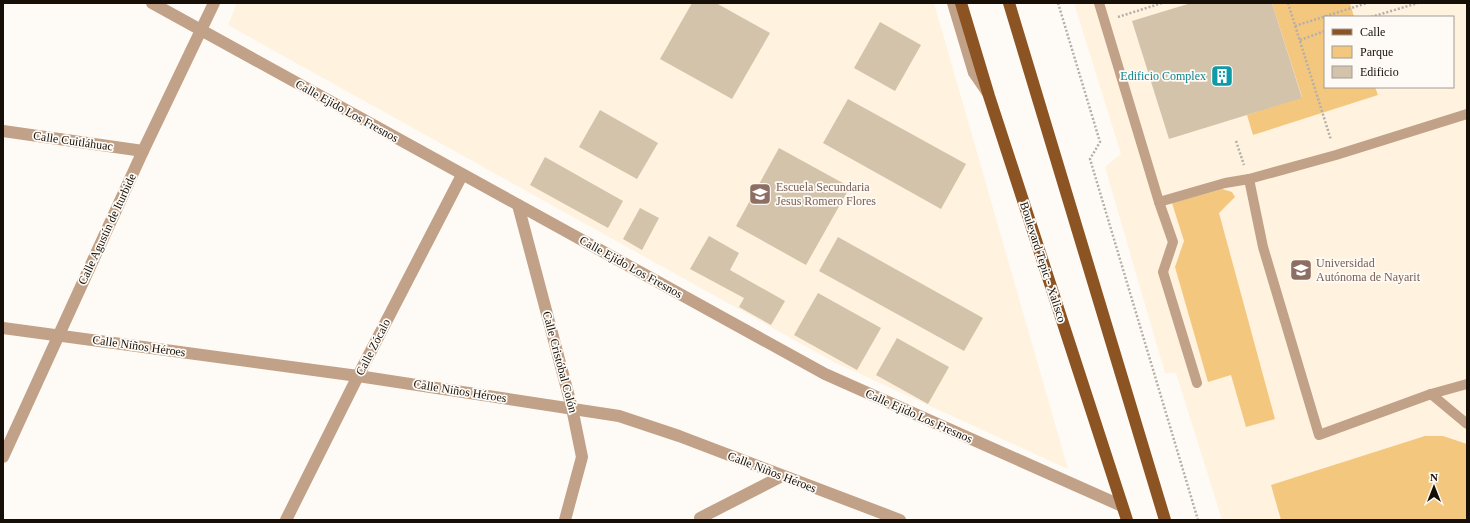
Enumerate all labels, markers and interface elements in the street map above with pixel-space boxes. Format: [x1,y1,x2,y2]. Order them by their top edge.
legend [1324,16,1454,88]
text: Calle [1360,25,1385,39]
text: Parque [1360,45,1393,59]
building icon: Edificio Complex [1209,63,1235,89]
text: Edificio [1360,65,1399,79]
place label: Edificio Complex [1120,69,1206,83]
street label: Calle Ejido Los Fresnos [293,77,401,145]
street label: Calle Cuitláhuac [32,128,114,154]
street label: Calle Agustín de Iturbide [75,171,139,287]
place label: Escuela Secundaria Jesus Romero Flores [776,180,876,208]
school or university icon: Escuela Secundaria Jesus Romero Flores [747,181,773,207]
street label: Boulevard Tepic - Xalisco [1017,200,1069,324]
street label: Calle Ejido Los Fresnos [577,233,685,301]
place label: Universidad Autónoma de Nayarit [1316,256,1421,284]
school or university icon: Universidad Autónoma de Nayarit [1288,257,1314,283]
street label: Calle Cristóbal Colón [540,310,580,414]
street label: Calle Zócalo [353,316,393,378]
street label: Calle Niños Héroes [91,333,187,360]
street label: Calle Niños Héroes [412,377,508,405]
street label: Calle Ejido Los Fresnos [863,386,975,446]
street label: Calle Niños Héroes [726,449,819,495]
north arrow [1414,467,1454,507]
text: N [1430,471,1438,483]

